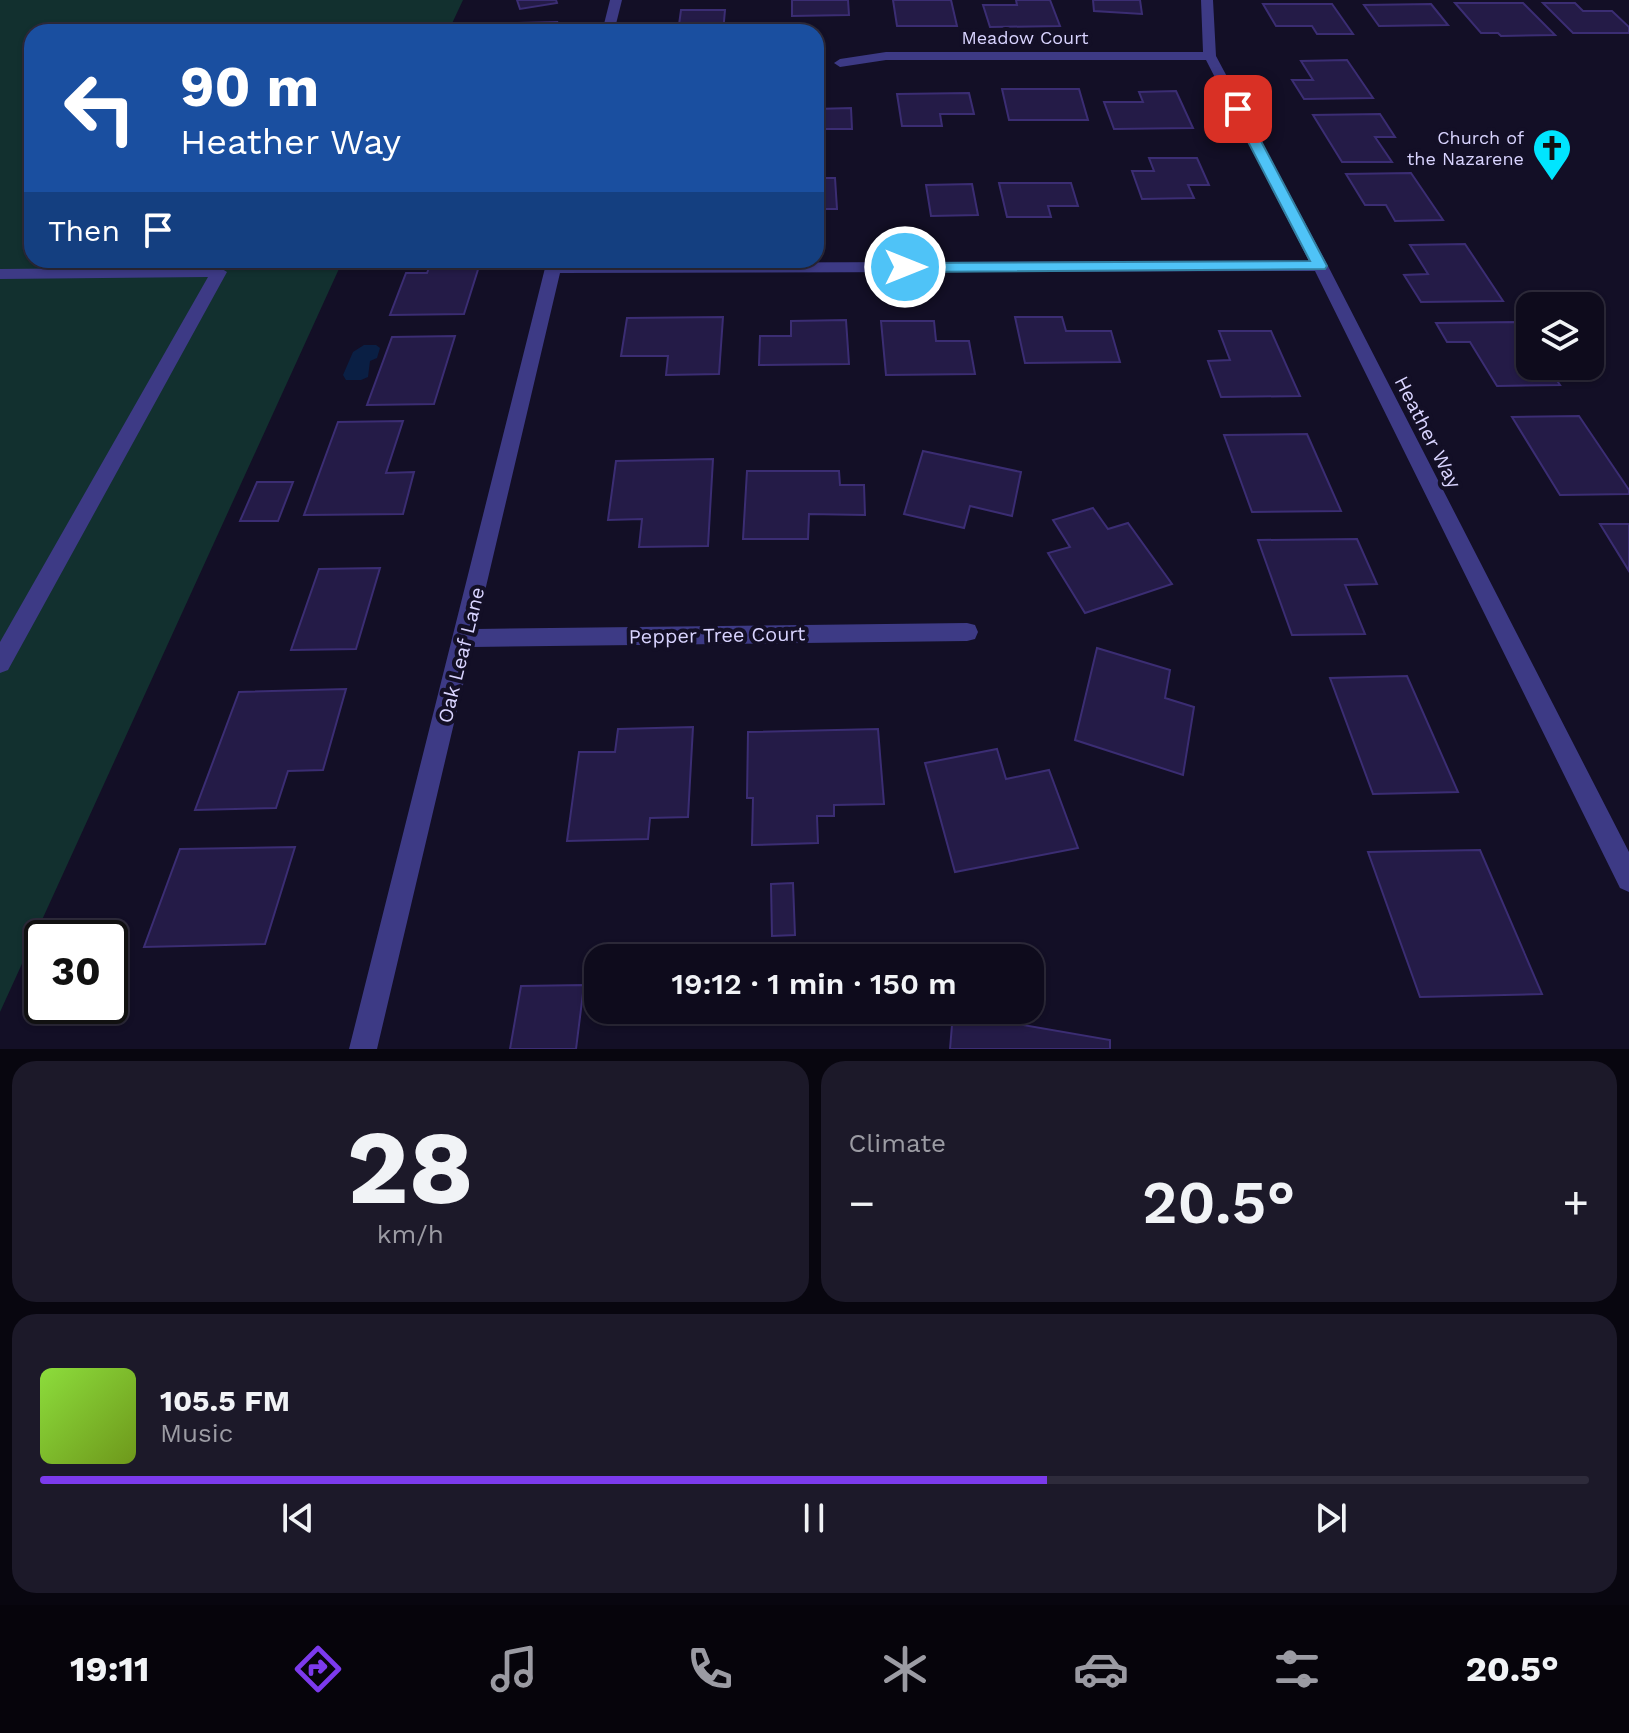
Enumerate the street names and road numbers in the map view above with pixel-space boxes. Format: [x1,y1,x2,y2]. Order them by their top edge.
street label: Meadow Court [962,27,1089,48]
street label: Heather Way [1389,372,1467,493]
street label: Oak Leaf Lane [432,584,490,726]
street label: Pepper Tree Court [628,621,806,649]

